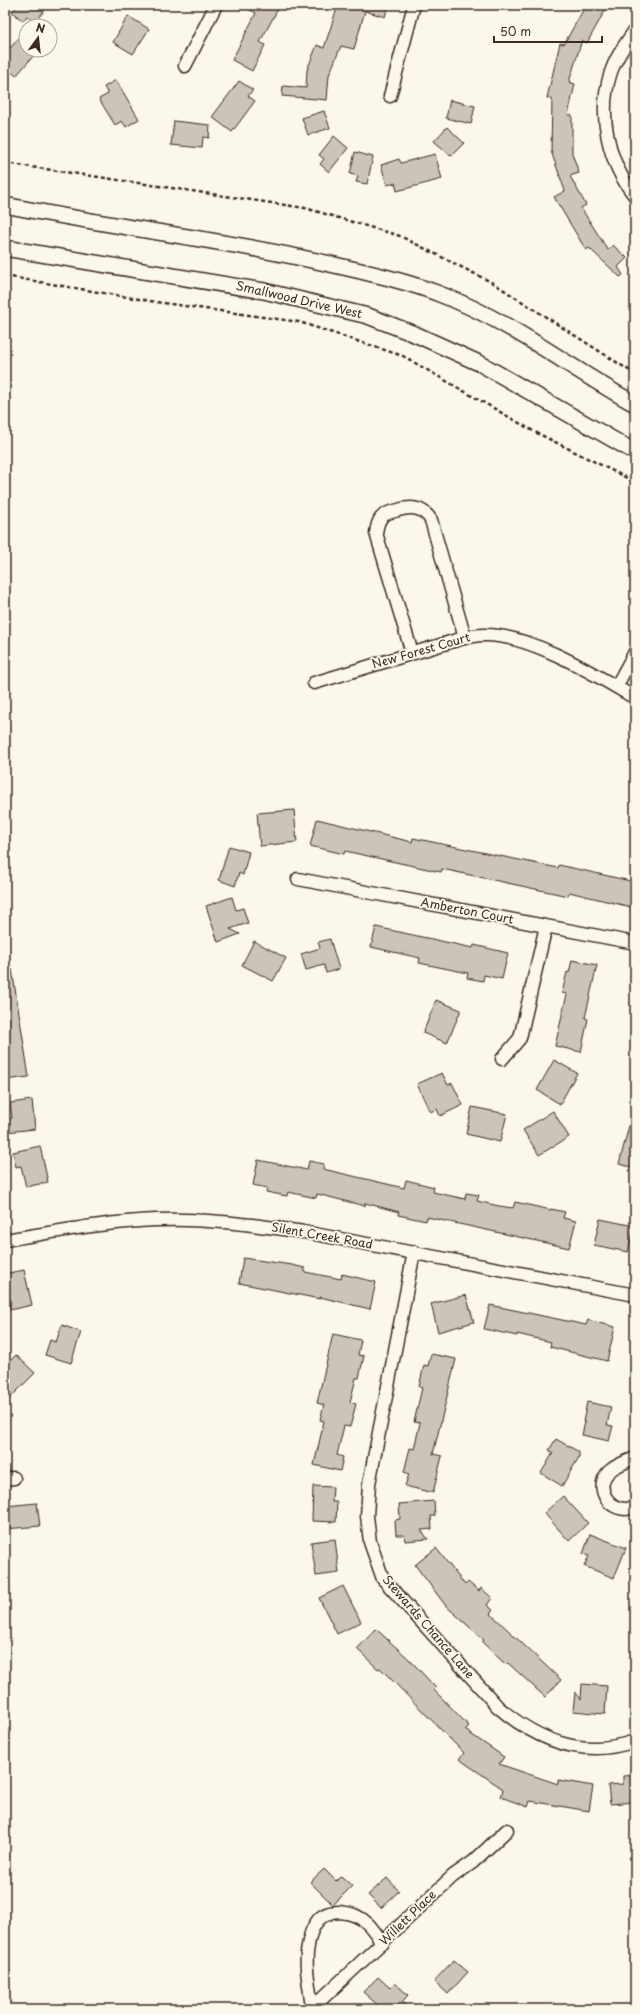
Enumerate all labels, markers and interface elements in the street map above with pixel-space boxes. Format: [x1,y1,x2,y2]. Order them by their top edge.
north arrow [18,18,58,58]
scale bar [494,18,602,44]
text: N [34,19,47,37]
text: 50 m [500,22,531,40]
street label: Smallwood Drive West [234,276,364,322]
street label: New Forest Court [369,627,472,673]
street label: Amberton Court [419,892,515,928]
street label: Silent Creek Road [270,1217,374,1253]
street label: Stewards Chance Lane [379,1571,479,1682]
street label: Willett Place [375,1885,440,1949]

